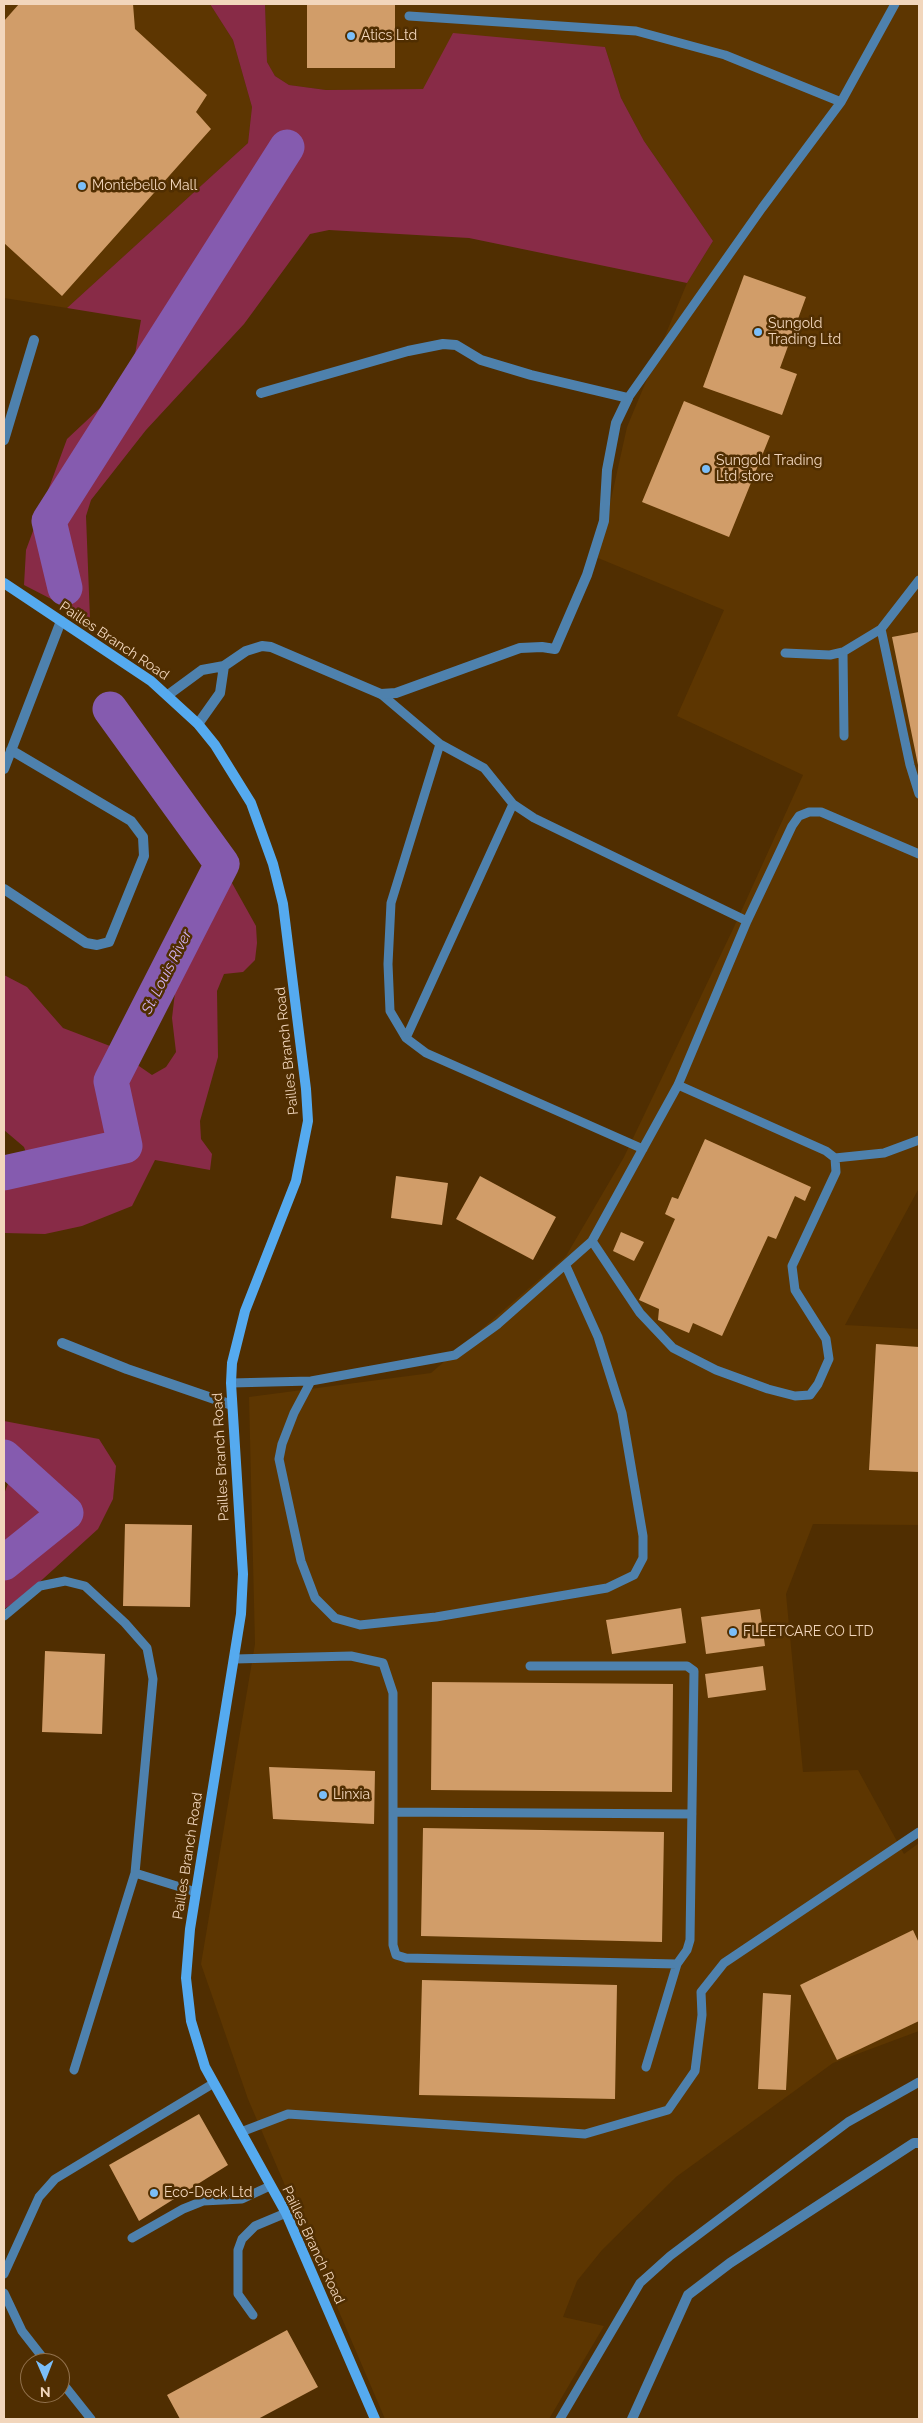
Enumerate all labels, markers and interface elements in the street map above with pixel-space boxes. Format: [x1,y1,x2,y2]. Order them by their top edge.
place label: Atics Ltd [361,28,417,44]
marker: Atics Ltd [345,30,357,42]
place label: Montebello Mall [92,178,197,194]
marker: Montebello Mall [76,180,88,192]
place label: Sungold Trading Ltd [768,316,841,348]
marker: Sungold Trading Ltd [752,326,764,338]
place label: Sungold Trading Ltd store [716,453,822,486]
marker: Sungold Trading Ltd store [700,463,712,475]
street label: Pailles Branch Road [56,598,172,684]
water label: St. Louis River [138,927,196,1017]
street label: Pailles Branch Road [272,986,302,1116]
street label: Pailles Branch Road [209,1392,233,1522]
place label: FLEETCARE CO LTD [743,1624,874,1640]
marker: FLEETCARE CO LTD [727,1626,739,1638]
place label: Linxia [333,1787,370,1803]
marker: Linxia [317,1789,329,1801]
street label: Pailles Branch Road [170,1791,206,1921]
street label: Pailles Branch Road [278,2183,348,2307]
place label: Eco-Deck Ltd [164,2185,252,2201]
marker: Eco-Deck Ltd [148,2187,160,2199]
north arrow [20,2353,70,2403]
text: N [40,2384,51,2400]

